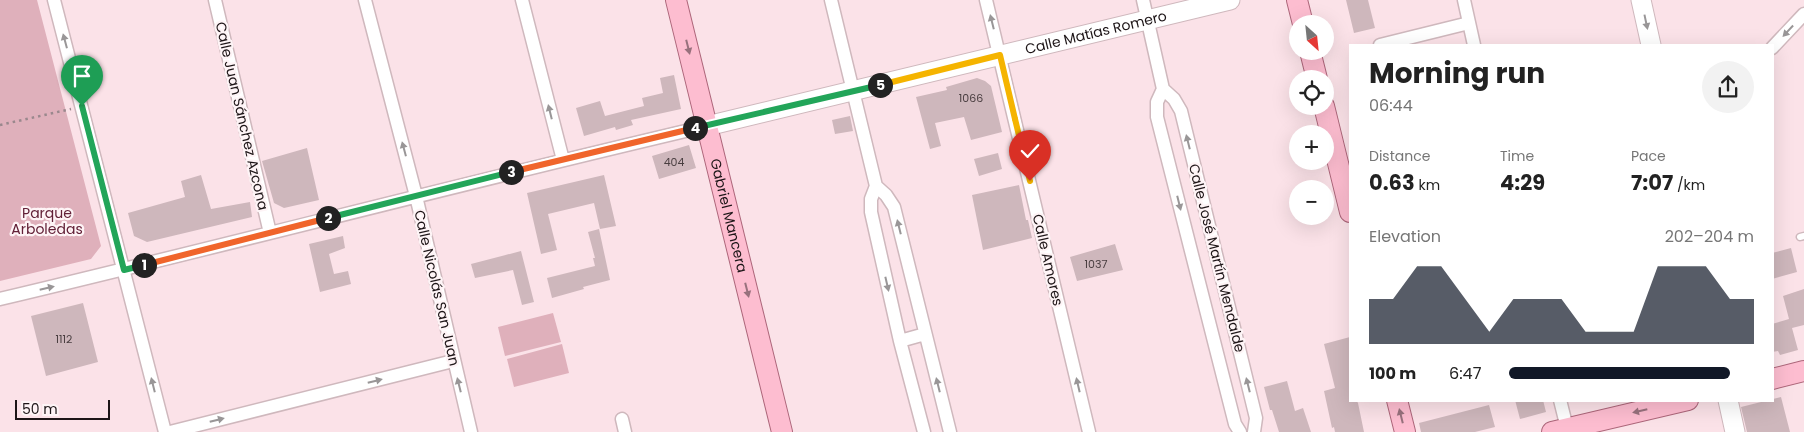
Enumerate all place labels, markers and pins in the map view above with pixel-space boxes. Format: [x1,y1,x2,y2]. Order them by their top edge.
pin [61,55,103,106]
pin: 5 [868,72,892,98]
pin: 4 [682,116,708,140]
pin [1009,130,1051,181]
pin: 3 [498,160,524,184]
pin: 2 [316,206,340,230]
pin: 1 [132,252,156,278]

